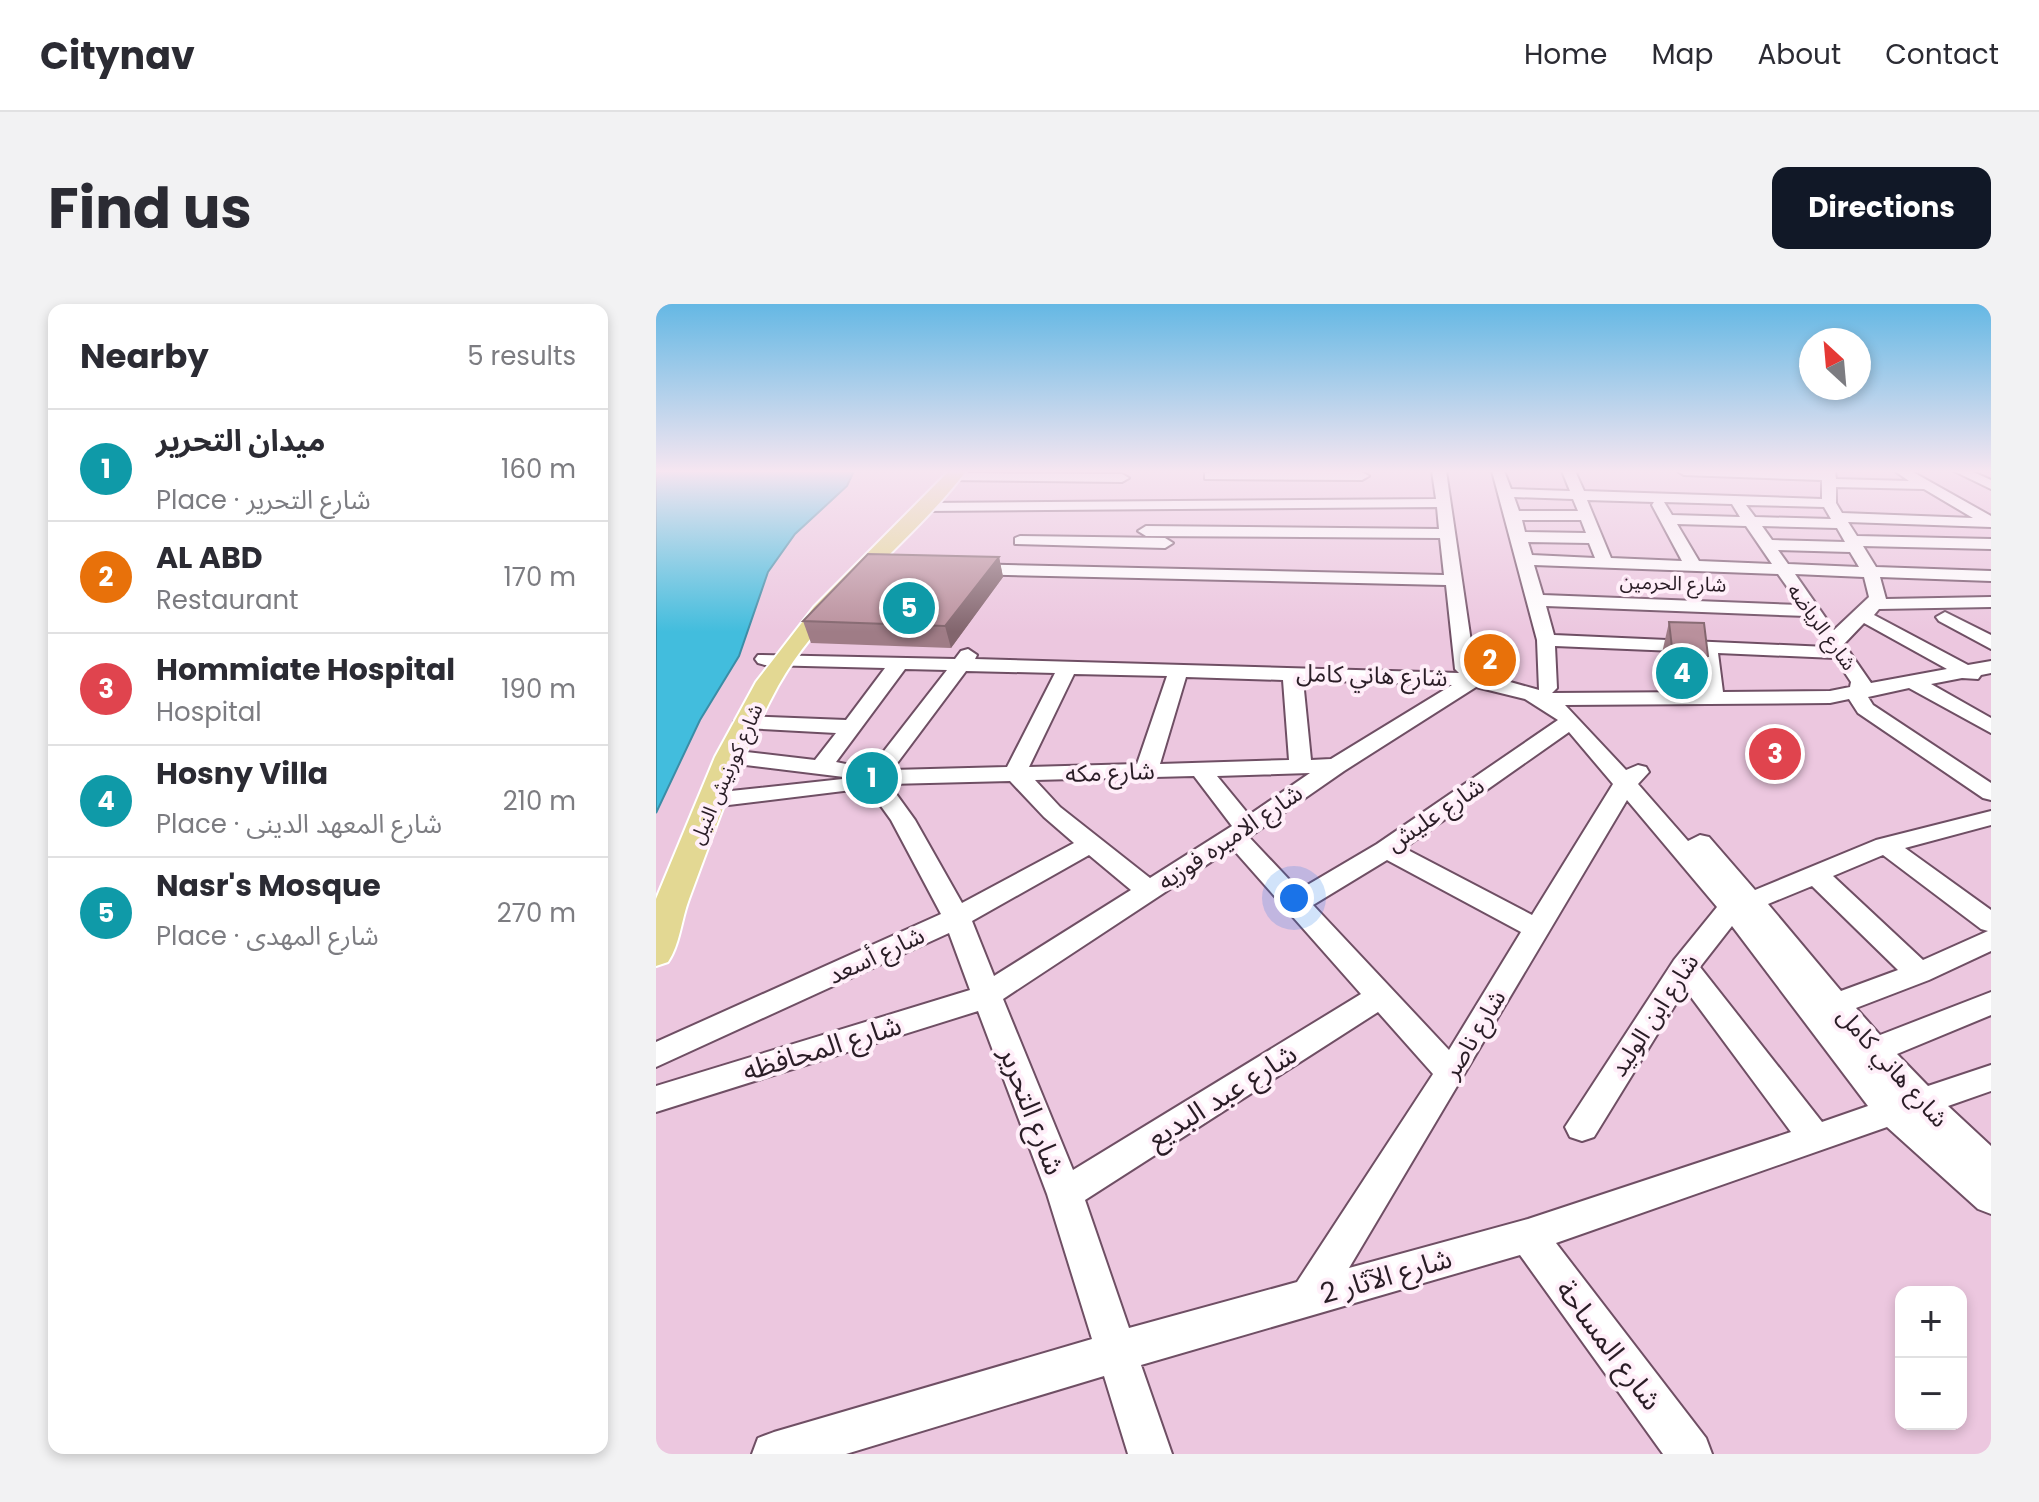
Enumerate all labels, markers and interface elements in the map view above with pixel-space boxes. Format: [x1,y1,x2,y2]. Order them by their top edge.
text: Citynav [40,29,195,82]
text: Home [1524,35,1607,74]
text: Map [1651,35,1713,74]
text: About [1757,35,1841,74]
text: Contact [1885,35,1999,74]
button: Directions [1772,167,1991,249]
text: Find us [48,169,252,248]
north arrow [1799,328,1871,400]
text: Nearby [80,332,209,380]
text: 5 results [467,338,576,374]
text: ميدان التحرير [156,419,326,462]
text: 1 [101,451,111,487]
text: 160 m [501,451,576,487]
text: Place · شارع التحرير [156,482,371,518]
text: AL ABD [156,536,262,579]
text: 2 [99,559,113,595]
text: 170 m [503,559,576,595]
street label: شارع الحرمين [1619,567,1727,600]
pin: 5 [883,578,935,638]
street label: شارع الرياضه [1780,578,1863,677]
text: Restaurant [156,582,299,618]
pin: 2 [1464,630,1516,690]
pin: 4 [1656,643,1708,703]
text: Hommiate Hospital [156,648,455,691]
street label: شارع هاني كامل [1296,656,1448,697]
text: 3 [98,671,114,707]
text: 190 m [501,671,576,707]
text: Hospital [156,694,262,730]
street label: شارع كورنيش النيل [682,699,770,849]
pin: 3 [1749,724,1801,784]
pin: 1 [846,748,898,808]
text: Hosny Villa [156,752,328,795]
street label: شارع مكه [1065,754,1155,791]
street label: شارع عليش [1379,769,1491,860]
street label: شارع الاميره فوزيه [1151,776,1309,899]
text: 4 [97,783,115,819]
text: 210 m [503,783,576,819]
text: Place · شارع المعهد الدينى [156,806,442,842]
text: Nasr's Mosque [156,864,381,907]
your location [1274,878,1314,918]
text: 5 [98,895,114,931]
text: 270 m [497,895,576,931]
text: Place · شارع المهدى [156,918,379,954]
street label: شارع أسعد [822,918,930,993]
street label: شارع ابن الوليد [1602,947,1707,1083]
street label: شارع ناصر [1434,984,1514,1086]
street label: شارع هاني كامل [1828,1000,1956,1136]
street label: شارع المحافظه [738,1005,906,1092]
street label: شارع عبد البديع [1140,1034,1305,1158]
street label: شارع التحرير [988,1041,1074,1181]
street label: شارع الآثار 2 [1316,1239,1457,1314]
street label: شارع المساحة [1546,1272,1671,1419]
map controls [1895,1286,1967,1430]
button: + [1895,1286,1967,1358]
button: − [1895,1358,1967,1430]

